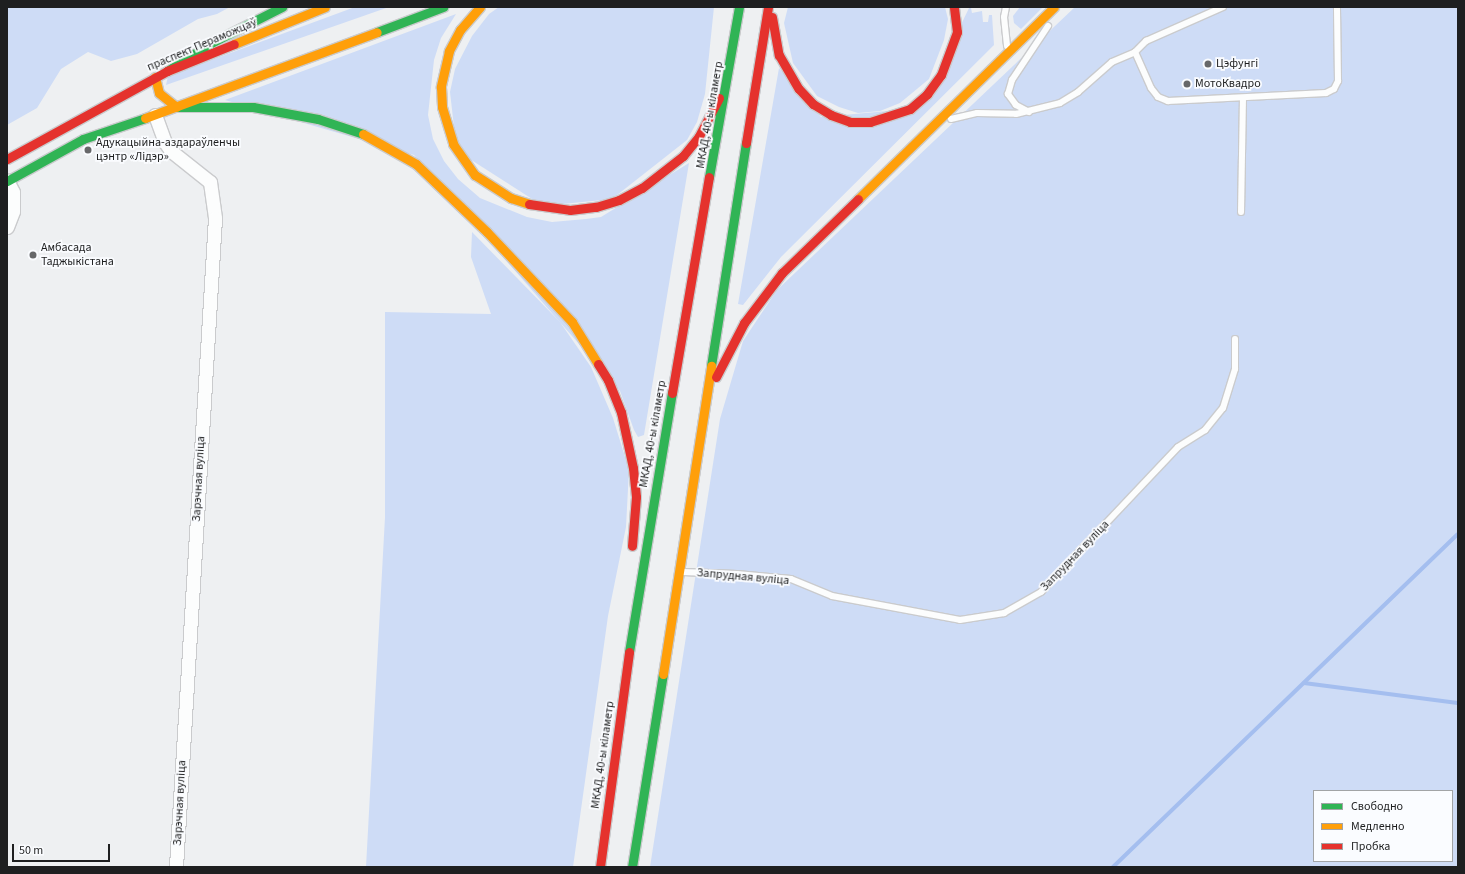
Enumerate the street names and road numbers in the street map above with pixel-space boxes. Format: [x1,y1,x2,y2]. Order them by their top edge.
street label: праспект Пераможцаў [145,15,259,75]
street label: МКАД, 40-ы кіламетр [693,60,727,170]
street label: МКАД, 40-ы кіламетр [636,379,670,489]
street label: Зарэчная вуліца [190,436,208,522]
street label: Запрудная вуліца [1038,518,1112,594]
street label: Запрудная вуліца [696,566,790,588]
street label: МКАД, 40-ы кіламетр [588,700,618,810]
street label: Зарэчная вуліца [171,760,189,846]

